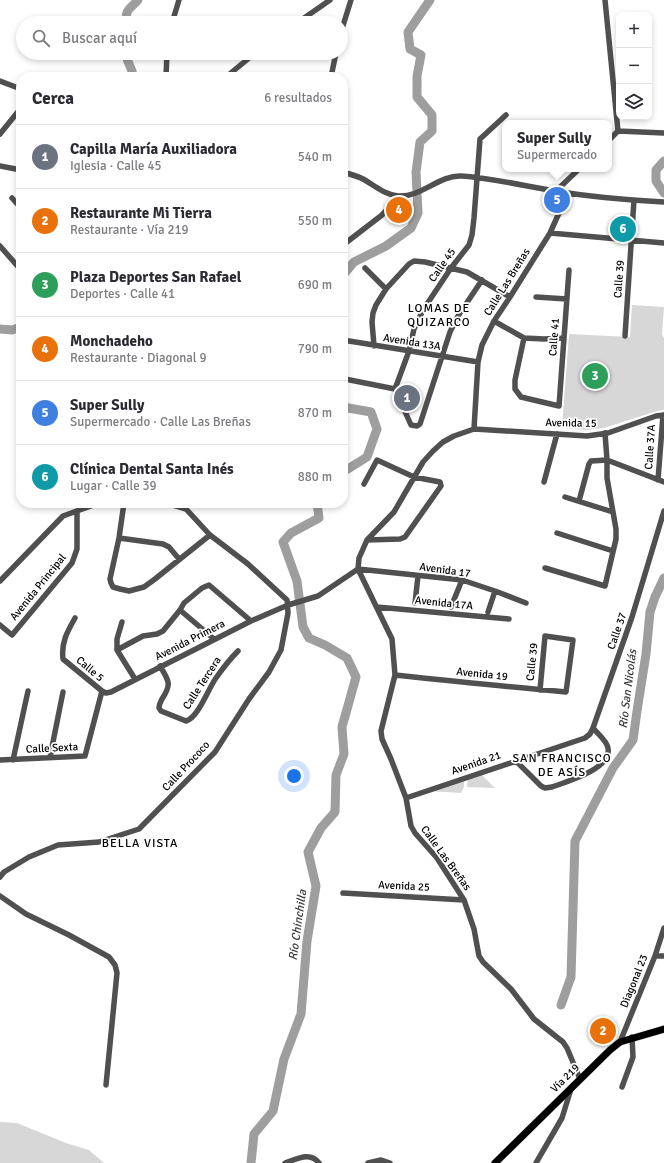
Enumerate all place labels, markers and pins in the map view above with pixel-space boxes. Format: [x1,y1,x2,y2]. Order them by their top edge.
pin: 5 [544,185,570,215]
pin: 4 [386,195,412,225]
pin: 6 [610,214,636,244]
pin: 3 [582,361,608,391]
pin: 1 [394,383,420,413]
pin: 2 [590,1016,616,1046]

